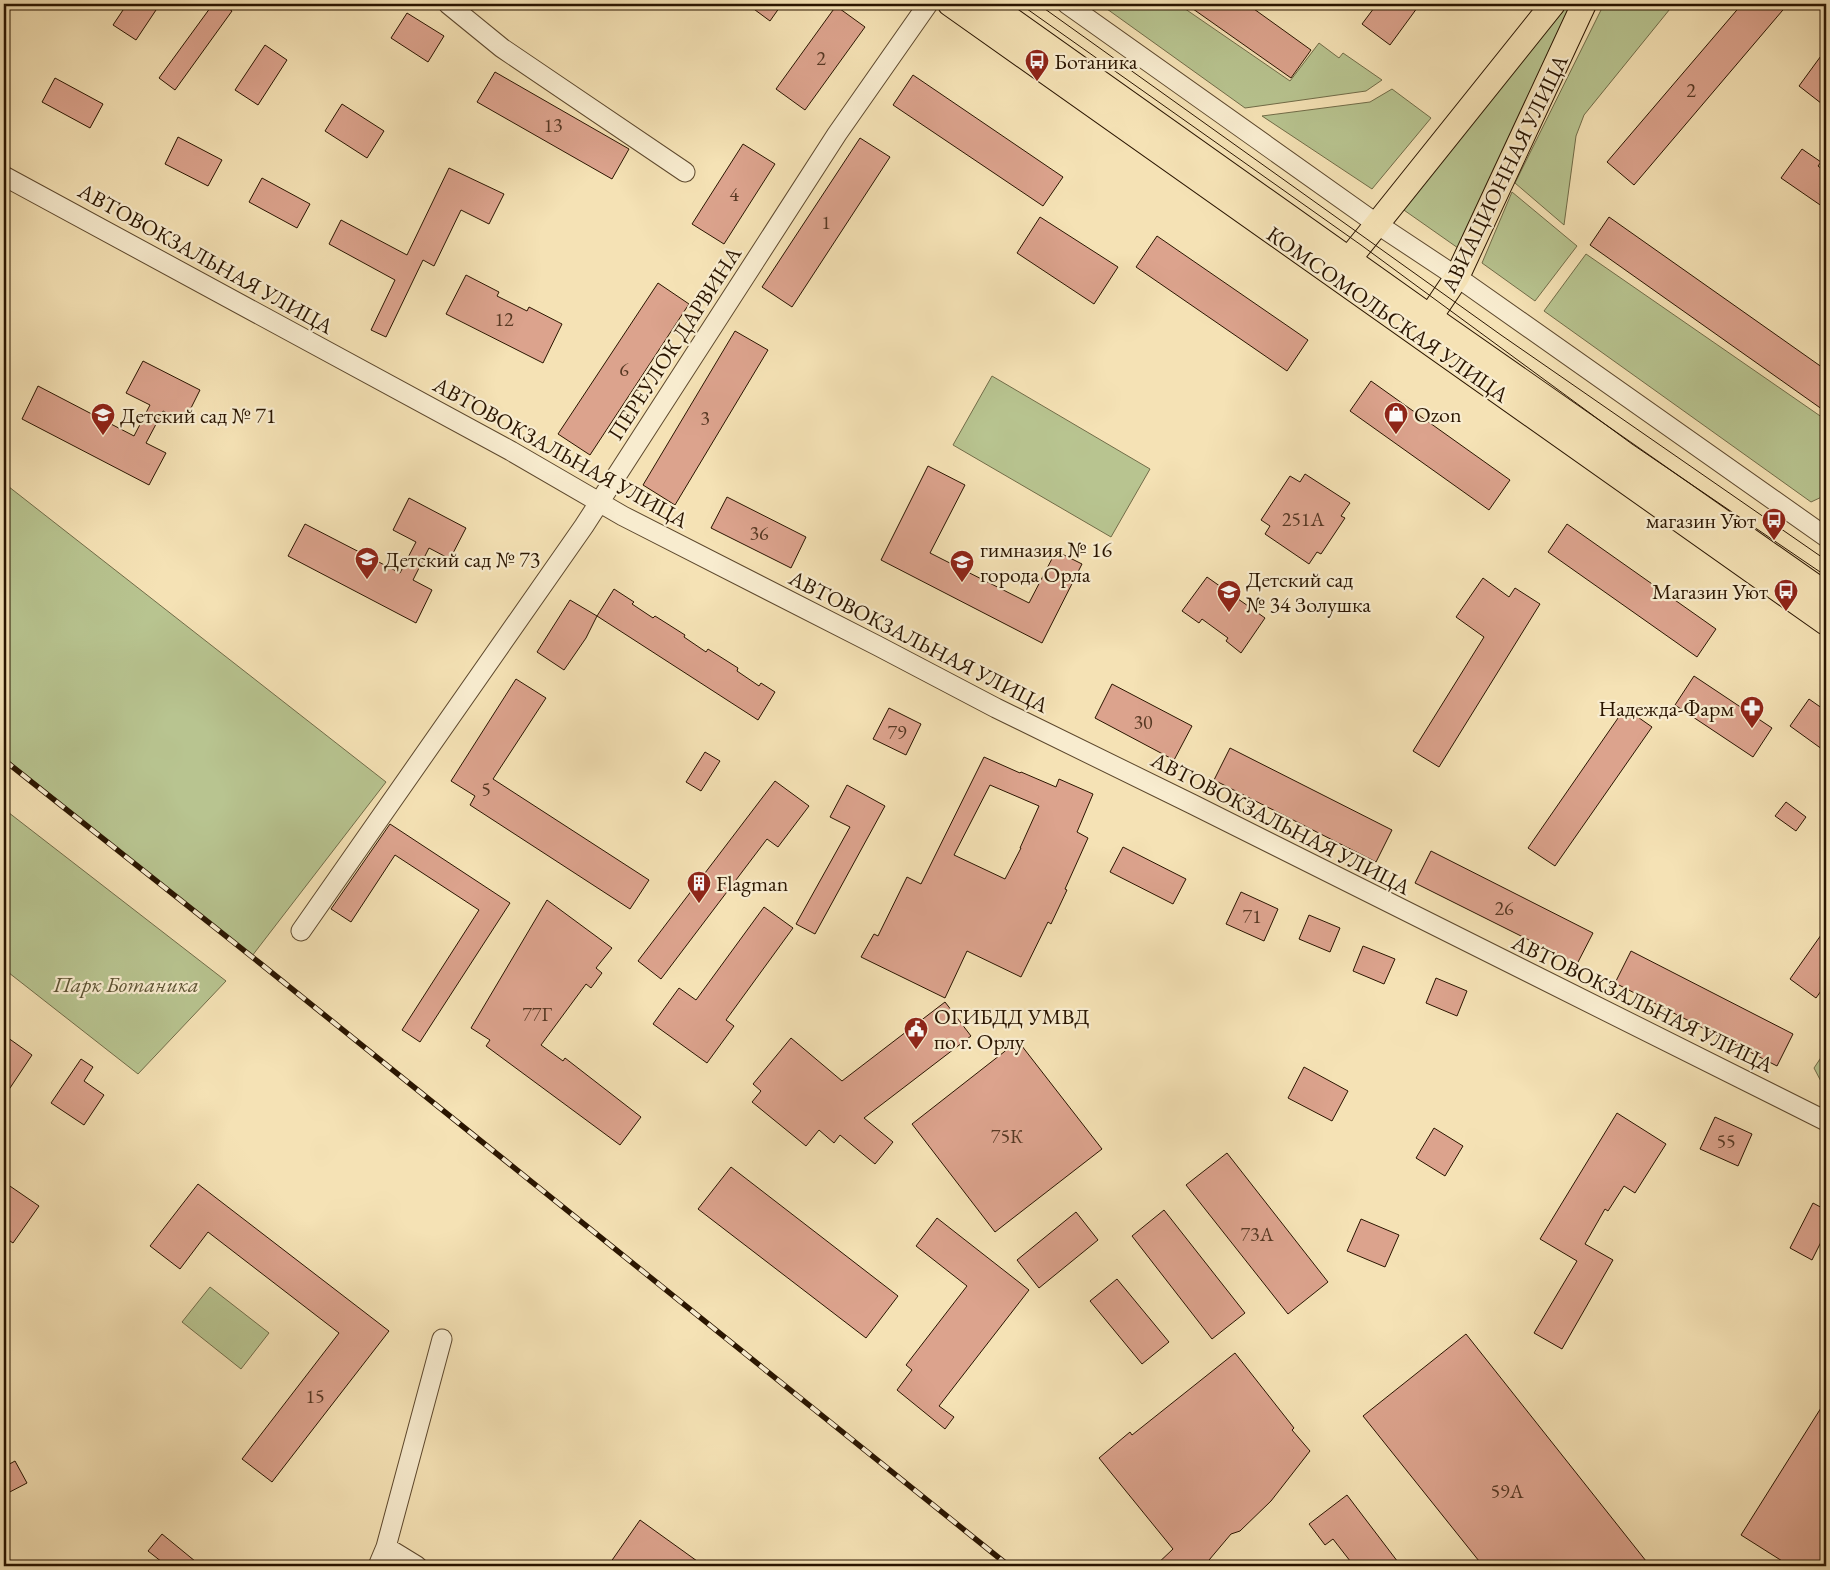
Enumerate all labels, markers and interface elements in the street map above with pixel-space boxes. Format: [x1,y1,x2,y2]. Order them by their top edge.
house number: 2 [816,45,826,71]
place label: Ботаника [1054,47,1138,76]
bus stop icon: Ботаника [1024,48,1050,82]
street label: АВИАЦИОННАЯ УЛИЦА [1434,49,1575,298]
house number: 2 [1686,77,1696,103]
house number: 13 [543,112,563,138]
street label: АВТОВОКЗАЛЬНАЯ УЛИЦА [72,176,339,341]
house number: 4 [729,181,739,207]
house number: 1 [821,209,831,235]
street label: КОМСОМОЛЬСКАЯ УЛИЦА [1261,220,1515,410]
street label: ПЕРЕУЛОК ДАРВИНА [601,240,748,446]
house number: 12 [494,306,514,332]
house number: 6 [619,356,629,382]
street label: АВТОВОКЗАЛЬНАЯ УЛИЦА [427,370,694,535]
place label: Ozon [1414,400,1462,429]
place label: Детский сад № 71 [120,401,276,430]
shop icon: Ozon [1383,401,1409,435]
school or university icon: Детский сад № 71 [90,402,116,436]
house number: 3 [700,405,710,431]
house number: 251А [1282,506,1324,532]
place label: магазин Уют [1646,506,1756,535]
bus stop icon: магазин Уют [1761,507,1787,541]
house number: 36 [749,520,769,546]
place label: гимназия № 16 города Орла [980,535,1112,589]
place label: Детский сад № 73 [384,545,540,574]
school or university icon: Детский сад № 73 [354,546,380,580]
school or university icon: гимназия № 16 города Орла [949,549,975,583]
street label: АВТОВОКЗАЛЬНАЯ УЛИЦА [783,563,1054,720]
place label: Детский сад № 34 Золушка [1246,565,1371,619]
place label: Магазин Уют [1652,577,1768,606]
bus stop icon: Магазин Уют [1773,578,1799,612]
school or university icon: Детский сад № 34 Золушка [1216,579,1242,613]
place label: Надежда-Фарм [1598,694,1734,723]
pharmacy icon: Надежда-Фарм [1739,695,1765,729]
house number: 30 [1133,709,1153,735]
house number: 79 [887,719,907,745]
street label: АВТОВОКЗАЛЬНАЯ УЛИЦА [1145,745,1416,902]
house number: 5 [481,776,491,802]
place label: Flagman [716,869,789,898]
building icon: Flagman [686,870,712,904]
house number: 26 [1494,895,1514,921]
house number: 71 [1242,903,1262,929]
street label: АВТОВОКЗАЛЬНАЯ УЛИЦА [1506,927,1779,1080]
park label: Парк Ботаника [52,970,199,999]
house number: 77Г [522,1001,552,1027]
place label: ОГИБДД УМВД по г. Орлу [934,1002,1090,1056]
public building icon: ОГИБДД УМВД по г. Орлу [903,1016,929,1050]
house number: 75К [991,1123,1024,1149]
house number: 55 [1716,1128,1736,1154]
house number: 73А [1240,1221,1274,1247]
house number: 15 [305,1383,325,1409]
house number: 59А [1490,1478,1524,1504]

